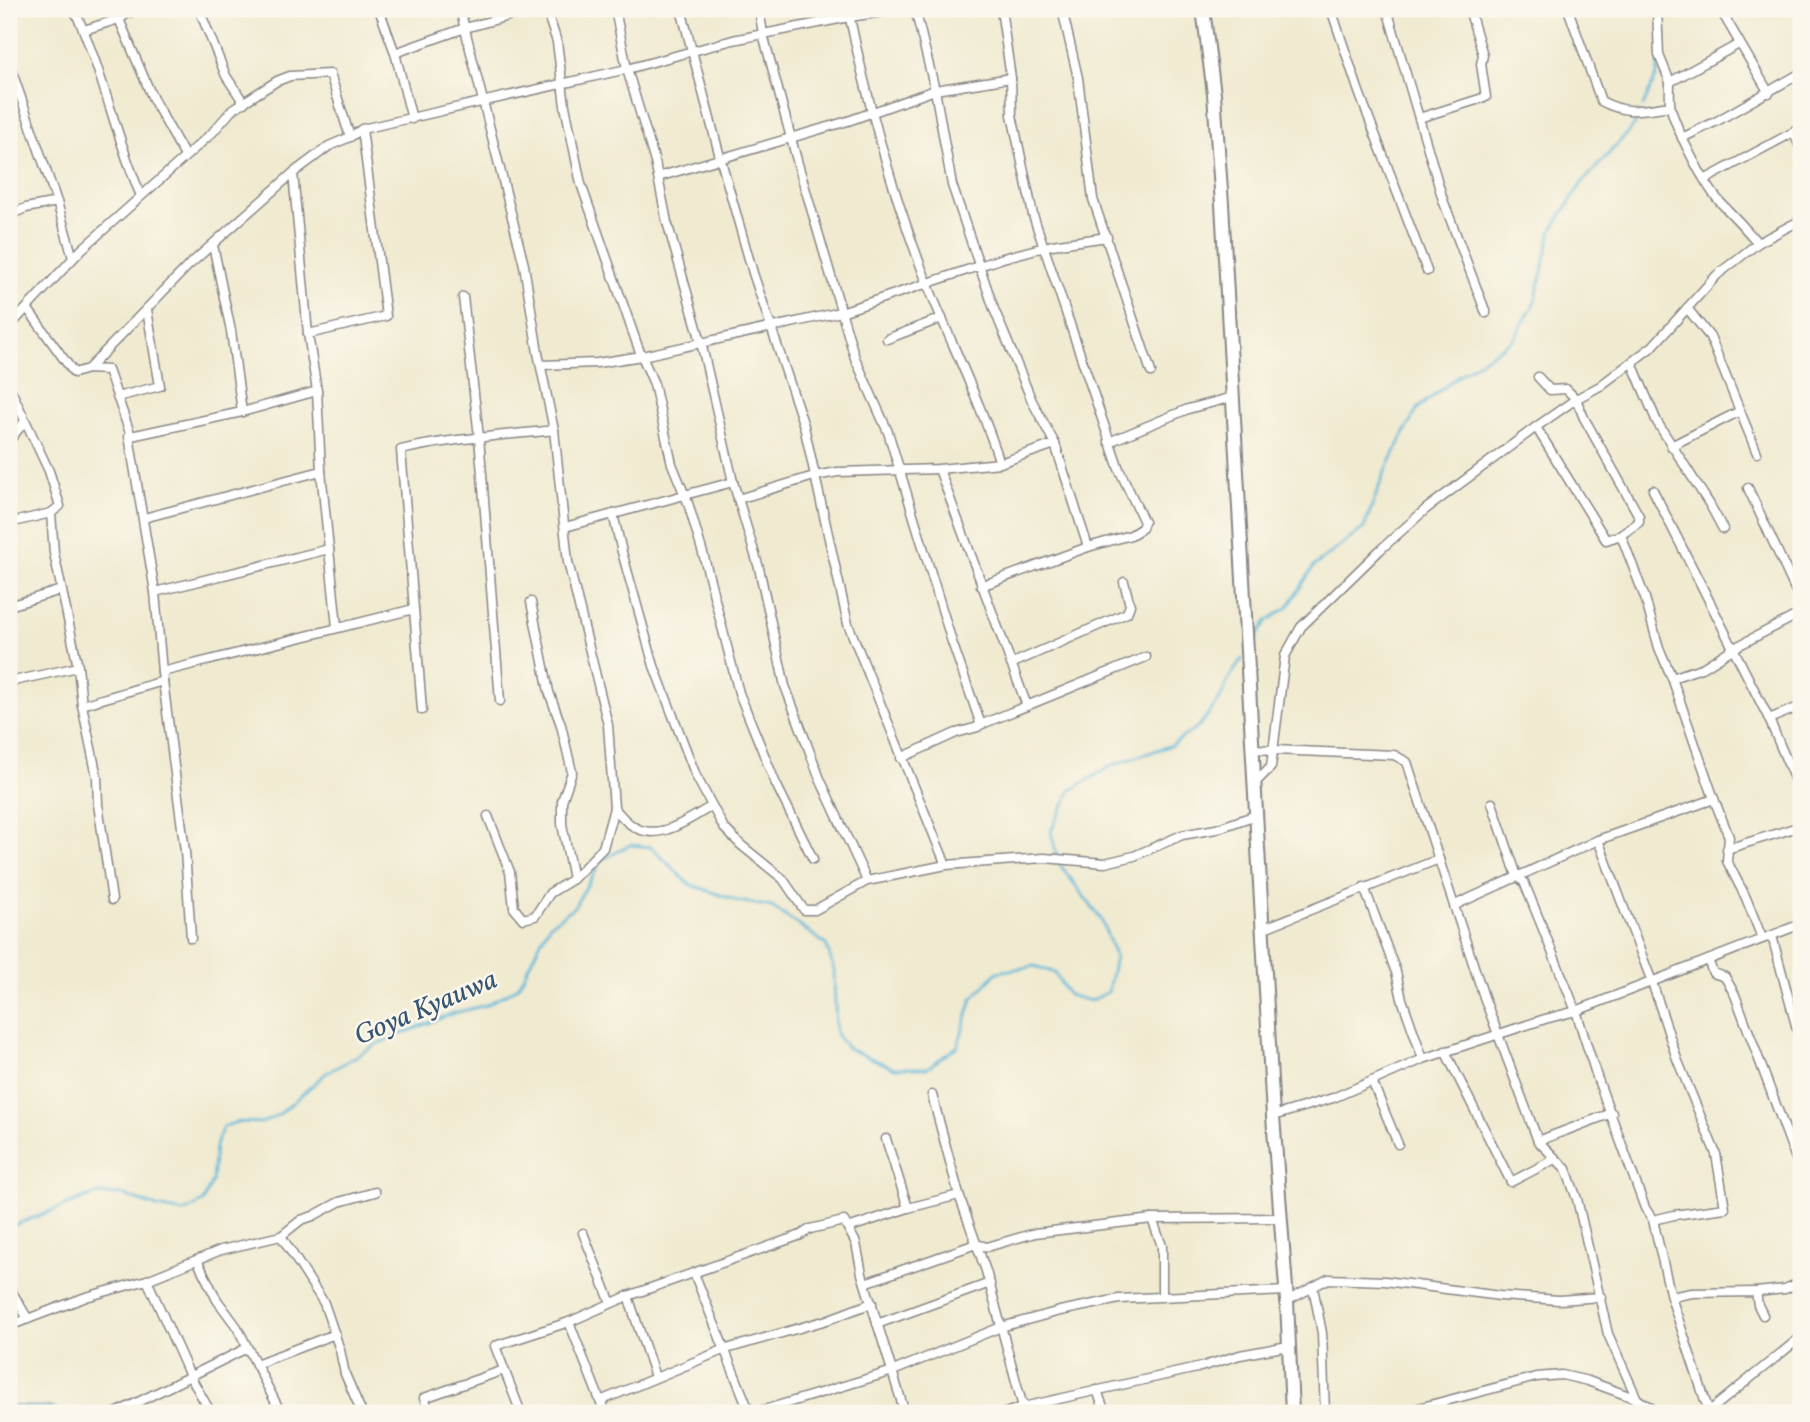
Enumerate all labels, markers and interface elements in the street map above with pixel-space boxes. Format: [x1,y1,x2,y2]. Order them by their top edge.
water label: Goya Kyauwa [348,961,504,1056]

